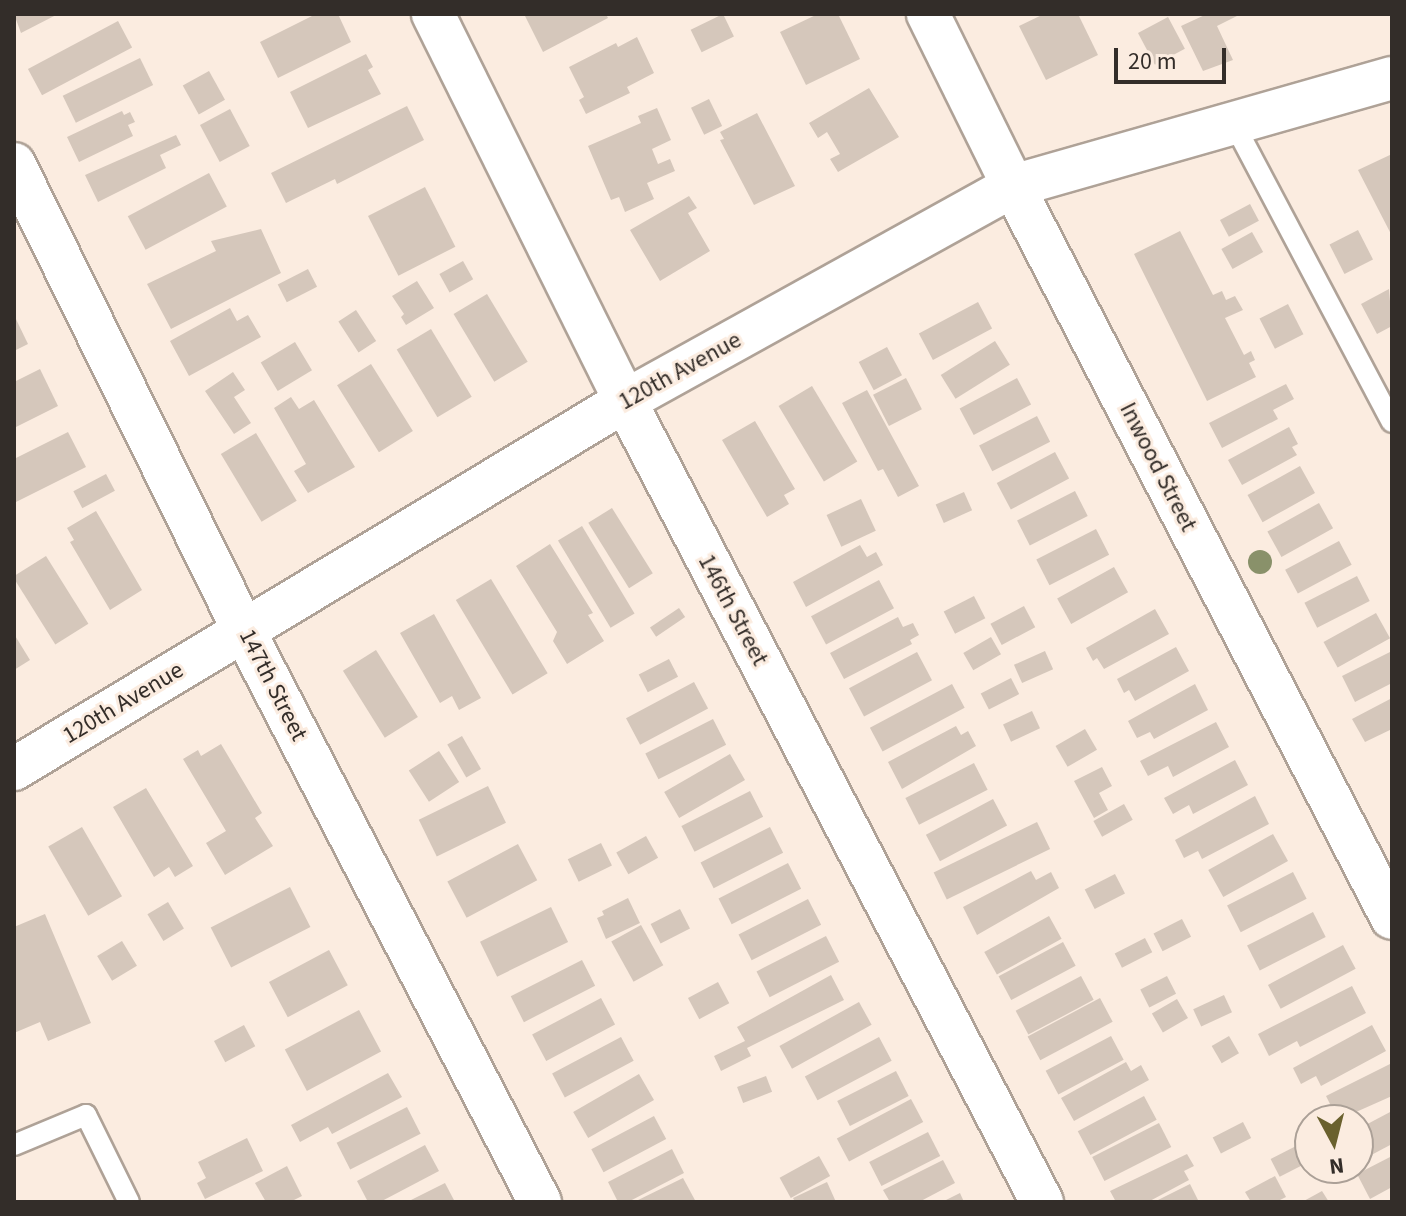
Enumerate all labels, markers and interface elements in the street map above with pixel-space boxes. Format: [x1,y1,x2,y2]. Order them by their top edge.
scale bar [1118,32,1230,82]
text: 20 m [1128,44,1177,79]
street label: 120th Avenue [614,326,746,416]
street label: Inwood Street [1113,398,1203,536]
street label: 146th Street [692,549,774,671]
street label: 147th Street [233,624,313,746]
street label: 120th Avenue [57,656,189,750]
north arrow [1294,1104,1374,1184]
text: N [1327,1149,1346,1183]

